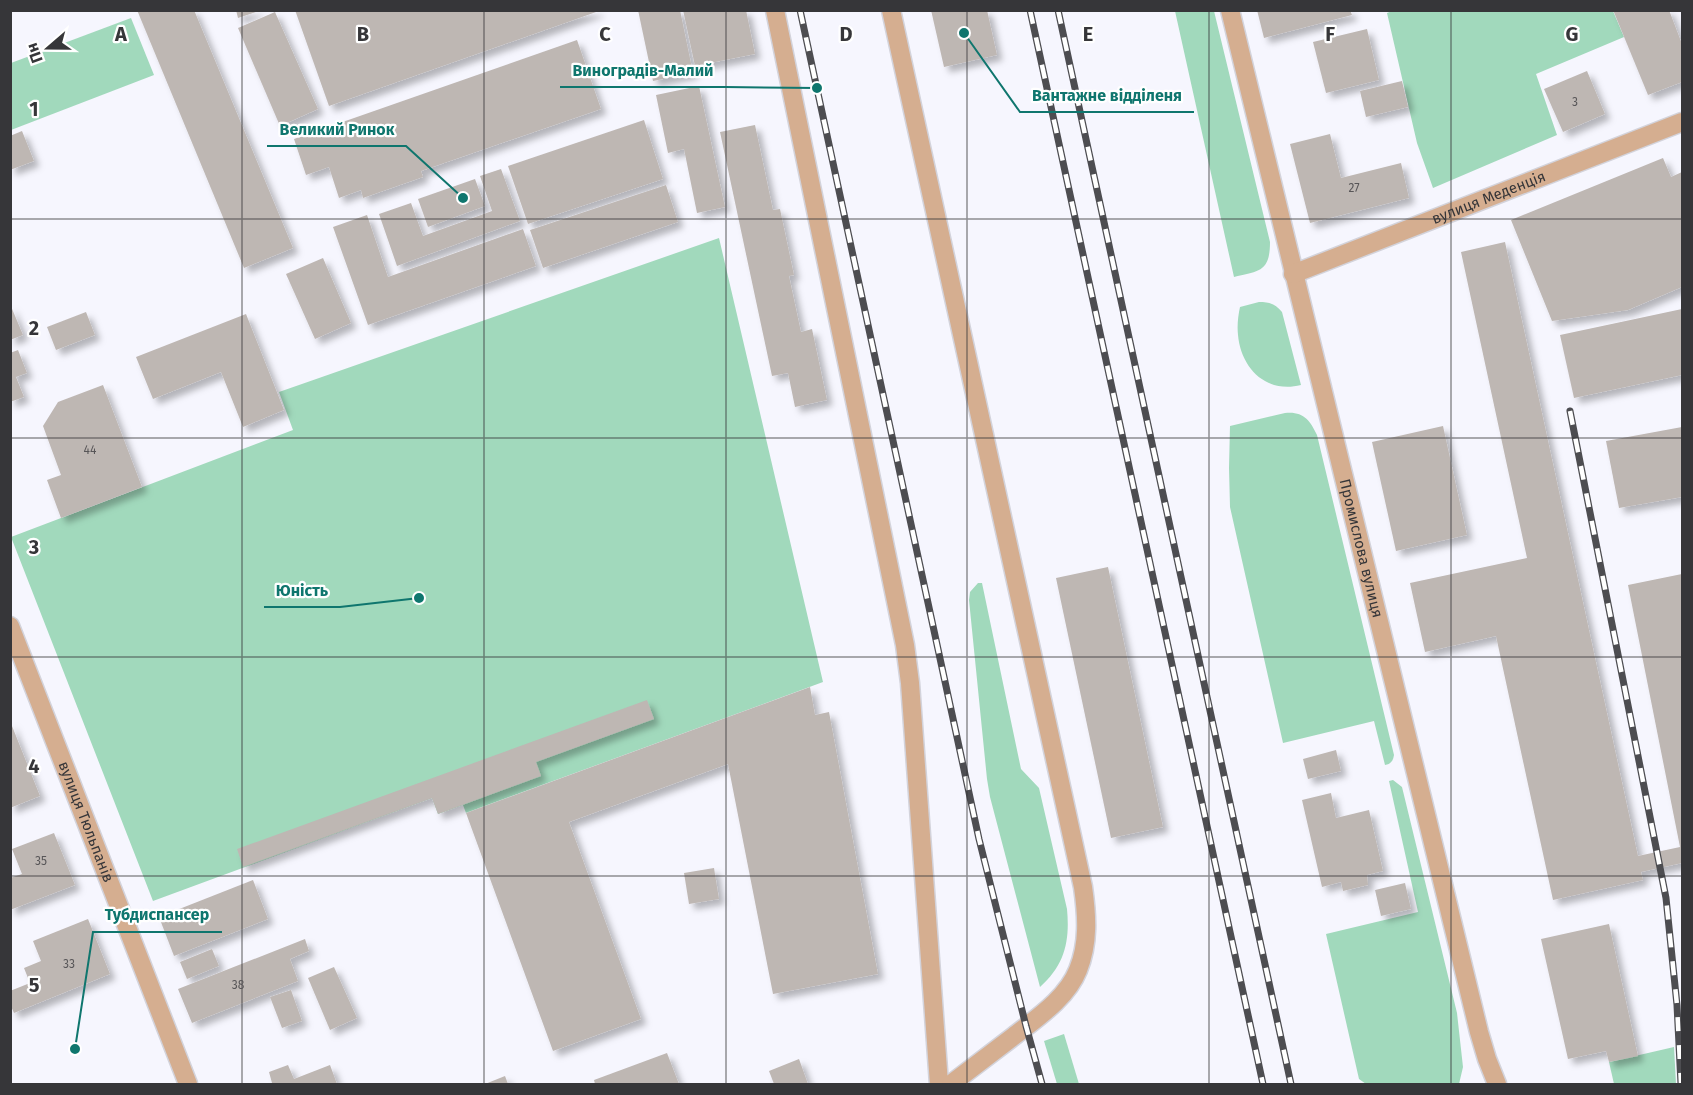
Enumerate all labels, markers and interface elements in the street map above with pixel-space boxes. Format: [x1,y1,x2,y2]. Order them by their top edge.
north arrow [18,18,78,78]
text: A [114,22,128,46]
text: B [357,22,369,46]
text: C [599,22,611,46]
text: D [839,22,853,46]
text: E [1083,22,1093,46]
text: F [1325,22,1335,46]
text: G [1566,22,1578,46]
text: Пн [22,40,47,66]
callout: Виноградів-Малий [560,53,725,87]
text: Виноградів-Малий [572,61,714,80]
callout: Вантажне відділеня [1020,78,1194,112]
text: Вантажне відділеня [1032,86,1182,105]
house number: 3 [1572,95,1578,109]
text: 1 [29,97,39,121]
callout: Великий Ринок [267,112,406,146]
text: Великий Ринок [280,120,395,139]
street label: вулиця Меденція [1429,167,1548,228]
house number: 27 [1348,181,1360,195]
text: 2 [29,316,39,340]
house number: 44 [84,443,97,457]
street label: Промислова вулиця [1336,477,1387,619]
text: 3 [28,535,39,559]
callout: Юність [264,573,340,607]
text: Юність [276,581,329,600]
text: 4 [28,754,40,778]
street label: вулиця Тюльпанів [54,759,118,885]
house number: 35 [35,854,47,868]
callout: Тубдиспансер [93,898,222,932]
text: Тубдиспансер [105,905,209,924]
house number: 33 [63,957,75,971]
text: 5 [29,973,40,997]
house number: 38 [232,978,245,992]

